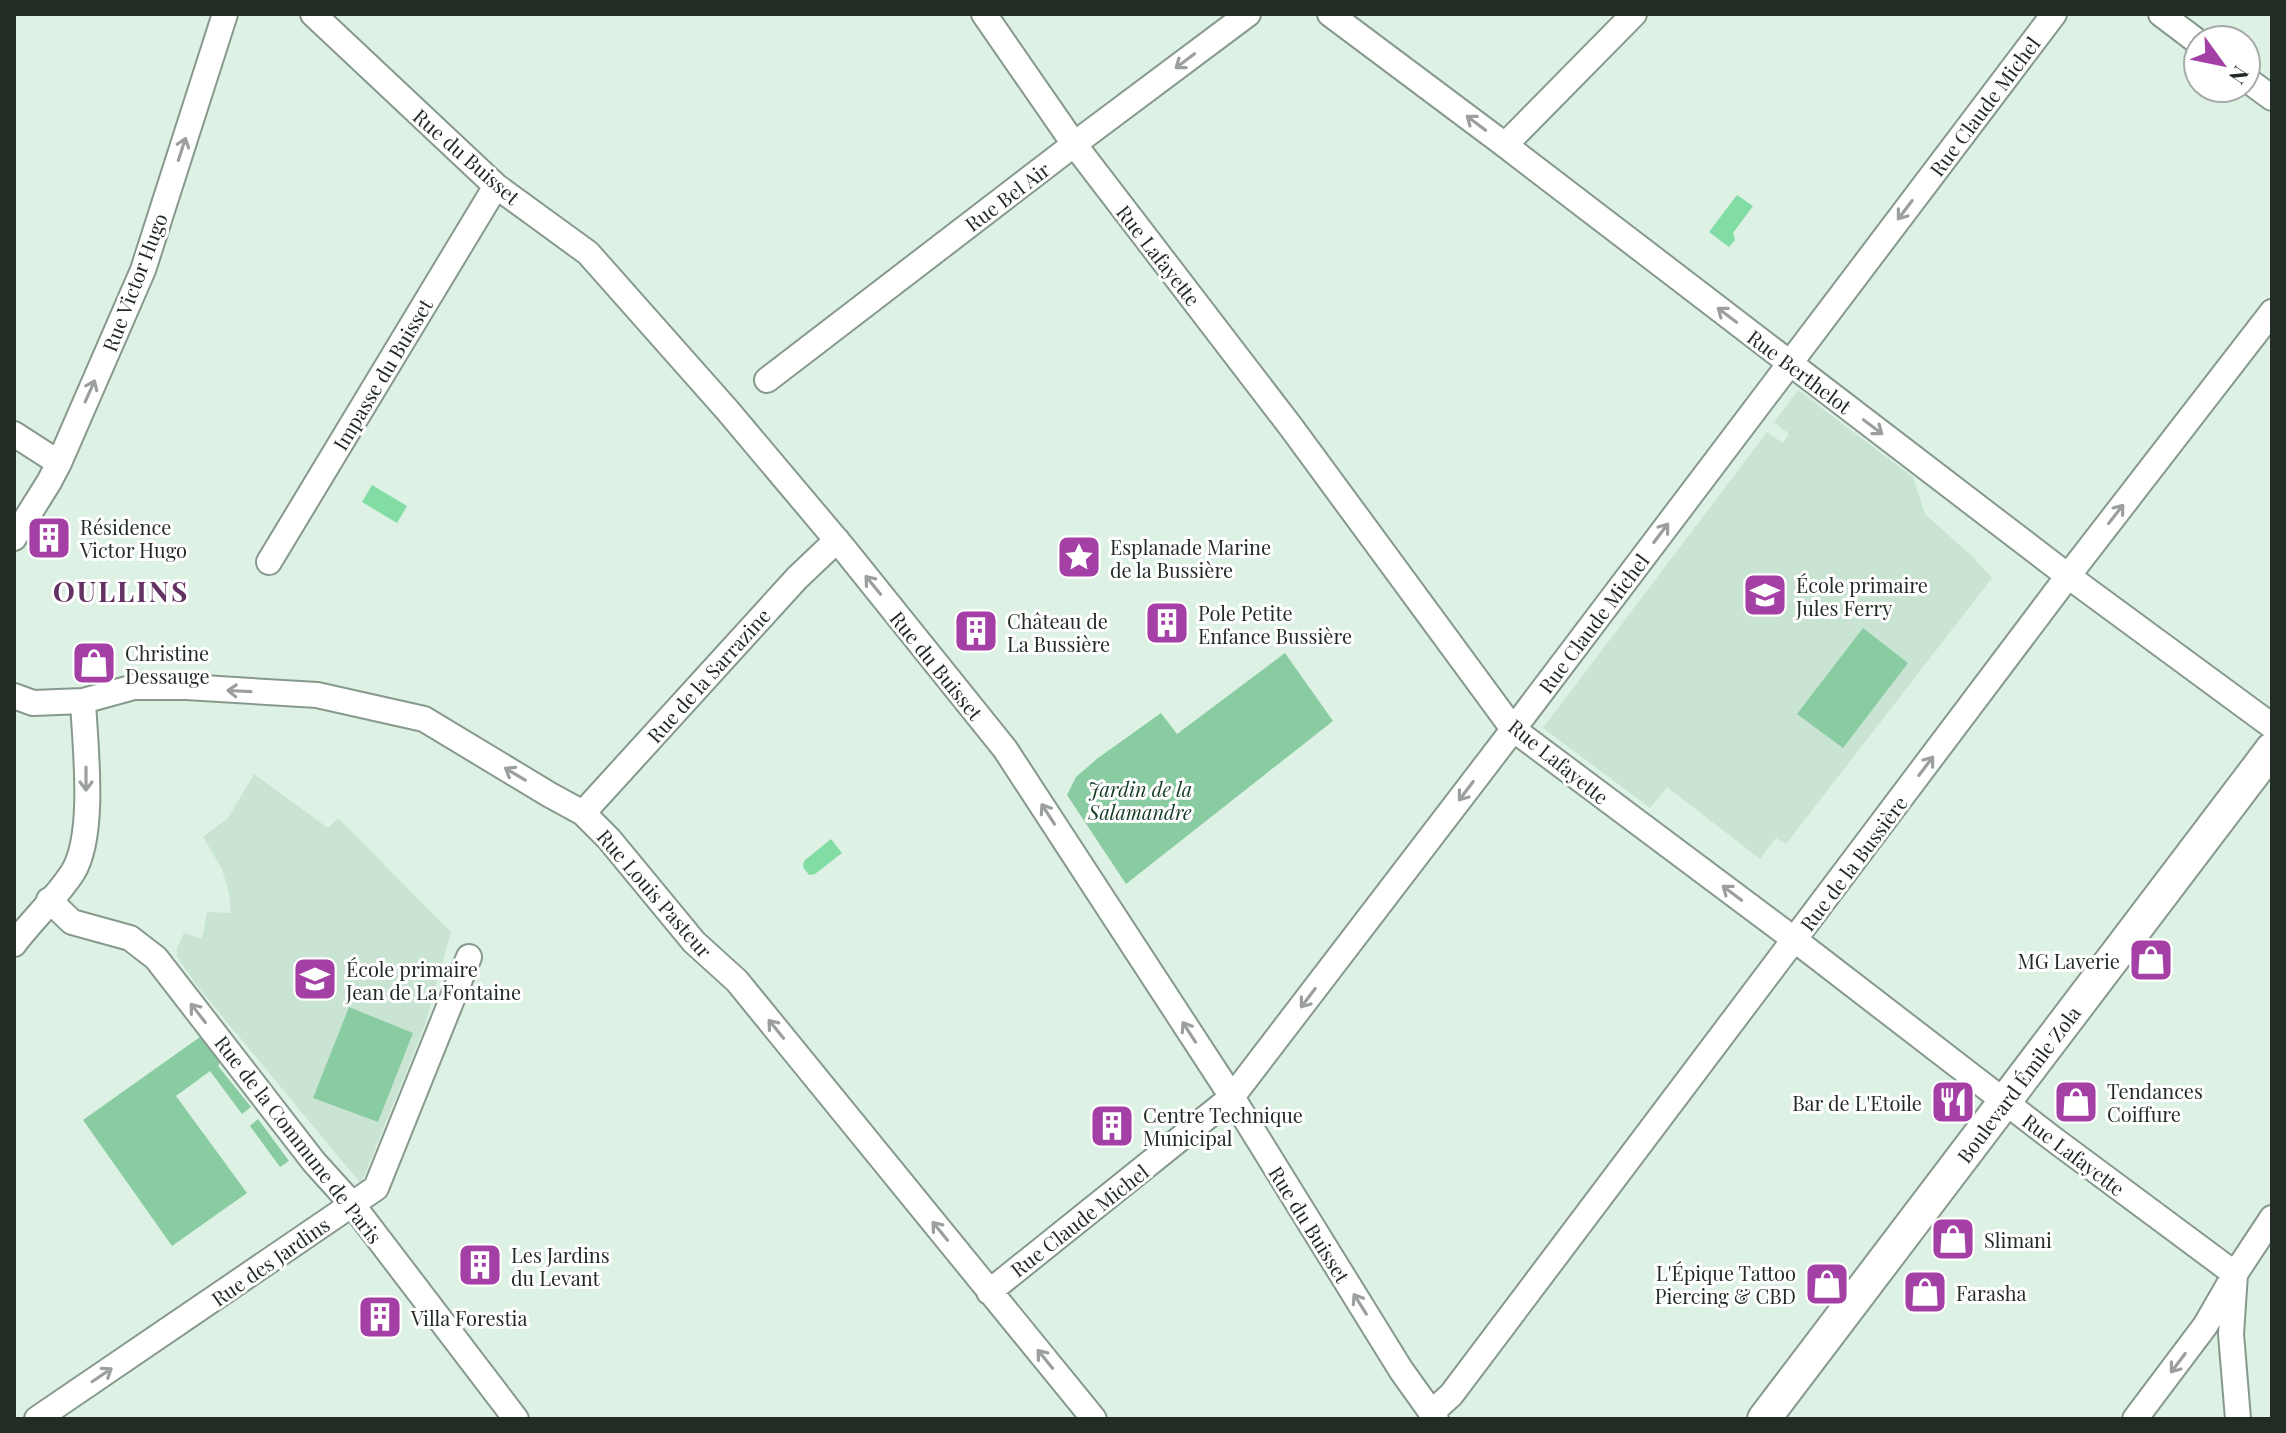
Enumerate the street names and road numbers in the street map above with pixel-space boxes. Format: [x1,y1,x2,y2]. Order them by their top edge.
street label: Rue Claude Michel [1923,31,2046,181]
street label: Rue du Buisset [408,102,527,210]
street label: Rue Bel Air [959,155,1055,237]
street label: Rue Lafayette [1111,199,1207,311]
street label: Rue Victor Hugo [95,209,173,355]
street label: Impasse du Buisset [326,292,438,455]
street label: Rue Berthelot [1742,323,1858,420]
street label: Rue Claude Michel [1532,548,1655,698]
street label: Rue de la Sarrazine [640,602,776,748]
street label: Rue du Buisset [885,605,990,726]
street label: Rue Lafayette [1503,712,1615,810]
street label: Rue de la Bussière [1793,790,1913,936]
street label: Rue Louis Pasteur [592,823,718,963]
street label: Boulevard Émile Zola [1950,1000,2086,1168]
street label: Rue de la Commune de Paris [209,1029,389,1249]
street label: Rue Lafayette [2017,1107,2131,1201]
street label: Rue Claude Michel [1004,1157,1154,1282]
street label: Rue du Buisset [1263,1160,1357,1288]
street label: Rue des Jardins [206,1210,334,1312]

